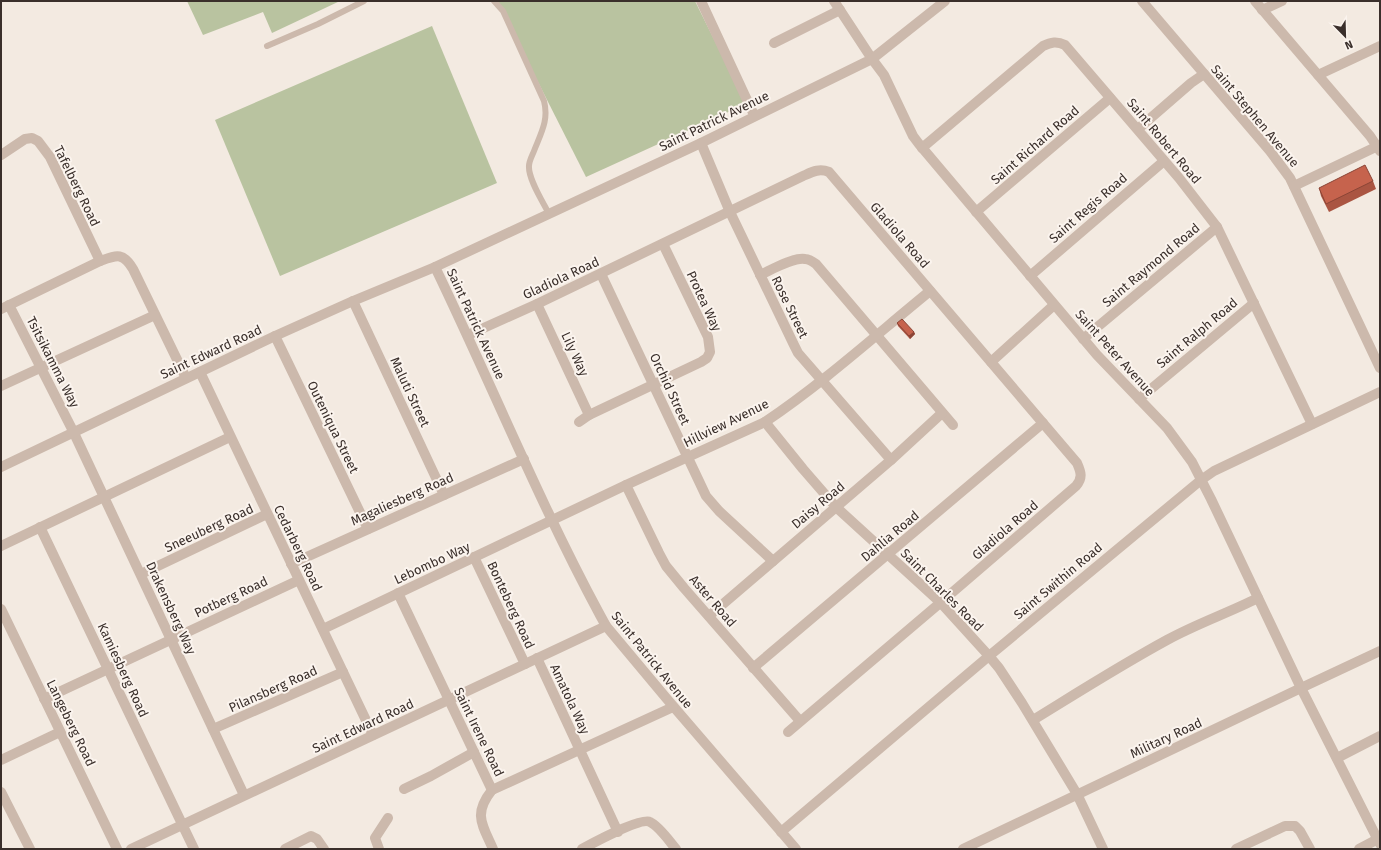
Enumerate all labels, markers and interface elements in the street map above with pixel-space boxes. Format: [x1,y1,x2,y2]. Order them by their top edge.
north arrow [1325,16,1365,56]
text: N [1343,37,1355,52]
street label: Saint Stephen Avenue [1208,62,1302,170]
street label: Saint Patrick Avenue [657,88,771,154]
street label: Saint Robert Road [1124,95,1204,187]
street label: Saint Richard Road [988,103,1082,187]
street label: Tafelberg Road [51,143,103,229]
street label: Saint Regis Road [1046,170,1130,246]
street label: Gladiola Road [867,199,933,271]
street label: Saint Raymond Road [1099,220,1203,310]
street label: Gladiola Road [521,254,601,302]
street label: Saint Patrick Avenue [444,266,508,382]
street label: Protea Way [683,268,725,334]
street label: Rose Street [769,274,812,341]
street label: Saint Ralph Road [1154,295,1240,371]
street label: Saint Peter Avenue [1072,307,1158,399]
street label: Tsitsikamma Way [24,314,83,411]
street label: Saint Edward Road [158,322,264,382]
street label: Lily Way [558,329,592,379]
street label: Orchid Street [647,351,693,428]
street label: Maluti Street [387,355,433,430]
street label: Outeniqua Street [304,379,362,476]
street label: Hillview Avenue [681,396,771,450]
street label: Magaliesberg Road [348,470,456,528]
street label: Daisy Road [788,478,848,532]
street label: Gladiola Road [969,497,1041,563]
street label: Sneeuberg Road [162,501,256,555]
street label: Cedarberg Road [271,503,325,593]
street label: Dahlia Road [858,507,922,565]
street label: Lebombo Way [392,539,473,587]
street label: Saint Swithin Road [1011,540,1105,622]
street label: Saint Charles Road [898,546,986,634]
street label: Drakensberg Way [143,559,199,657]
street label: Bonteberg Road [484,559,538,651]
street label: Aster Road [686,572,740,630]
street label: Potberg Road [192,573,270,621]
street label: Saint Patrick Avenue [608,609,696,711]
street label: Kamiesberg Road [95,620,151,720]
street label: Amatola Way [547,662,593,737]
street label: Pilansberg Road [226,663,320,715]
street label: Langeberg Road [44,677,98,769]
street label: Saint Irene Road [451,685,507,779]
street label: Saint Edward Road [310,696,416,756]
street label: Military Road [1128,715,1204,761]

